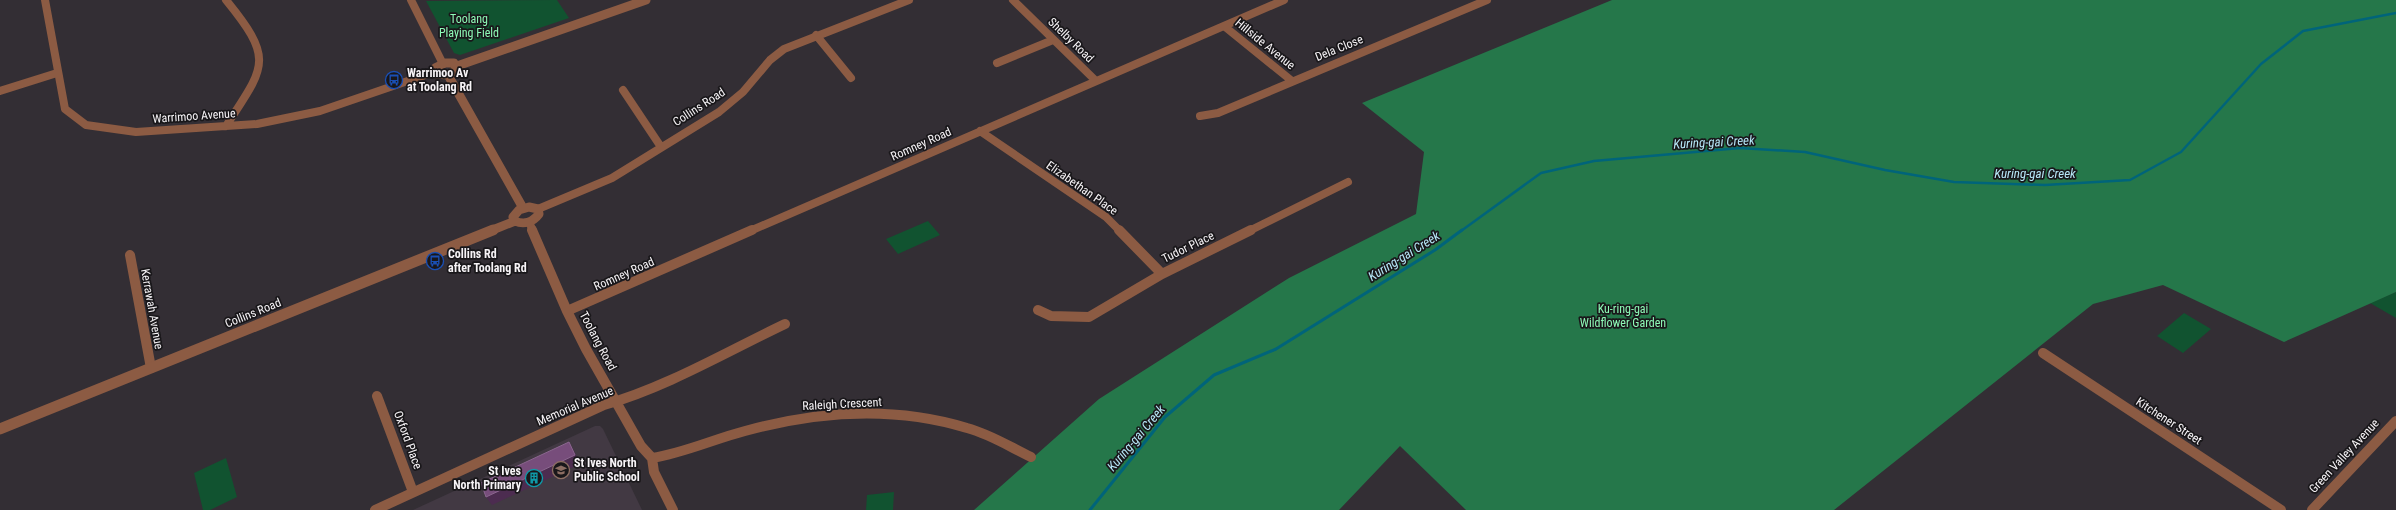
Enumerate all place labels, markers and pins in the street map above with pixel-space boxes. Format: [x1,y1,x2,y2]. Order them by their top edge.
place label: Warrimoo Av at Toolang Rd [407,66,472,94]
bus stop icon: Warrimoo Av at Toolang Rd [384,70,404,90]
place label: Collins Rd after Toolang Rd [448,247,527,275]
bus stop icon: Collins Rd after Toolang Rd [425,251,445,271]
place label: St Ives North Public School [574,456,640,484]
school or university icon: St Ives North Public School [551,460,571,480]
place label: St Ives North Primary [453,464,522,492]
building icon: St Ives North Primary [524,468,544,488]

